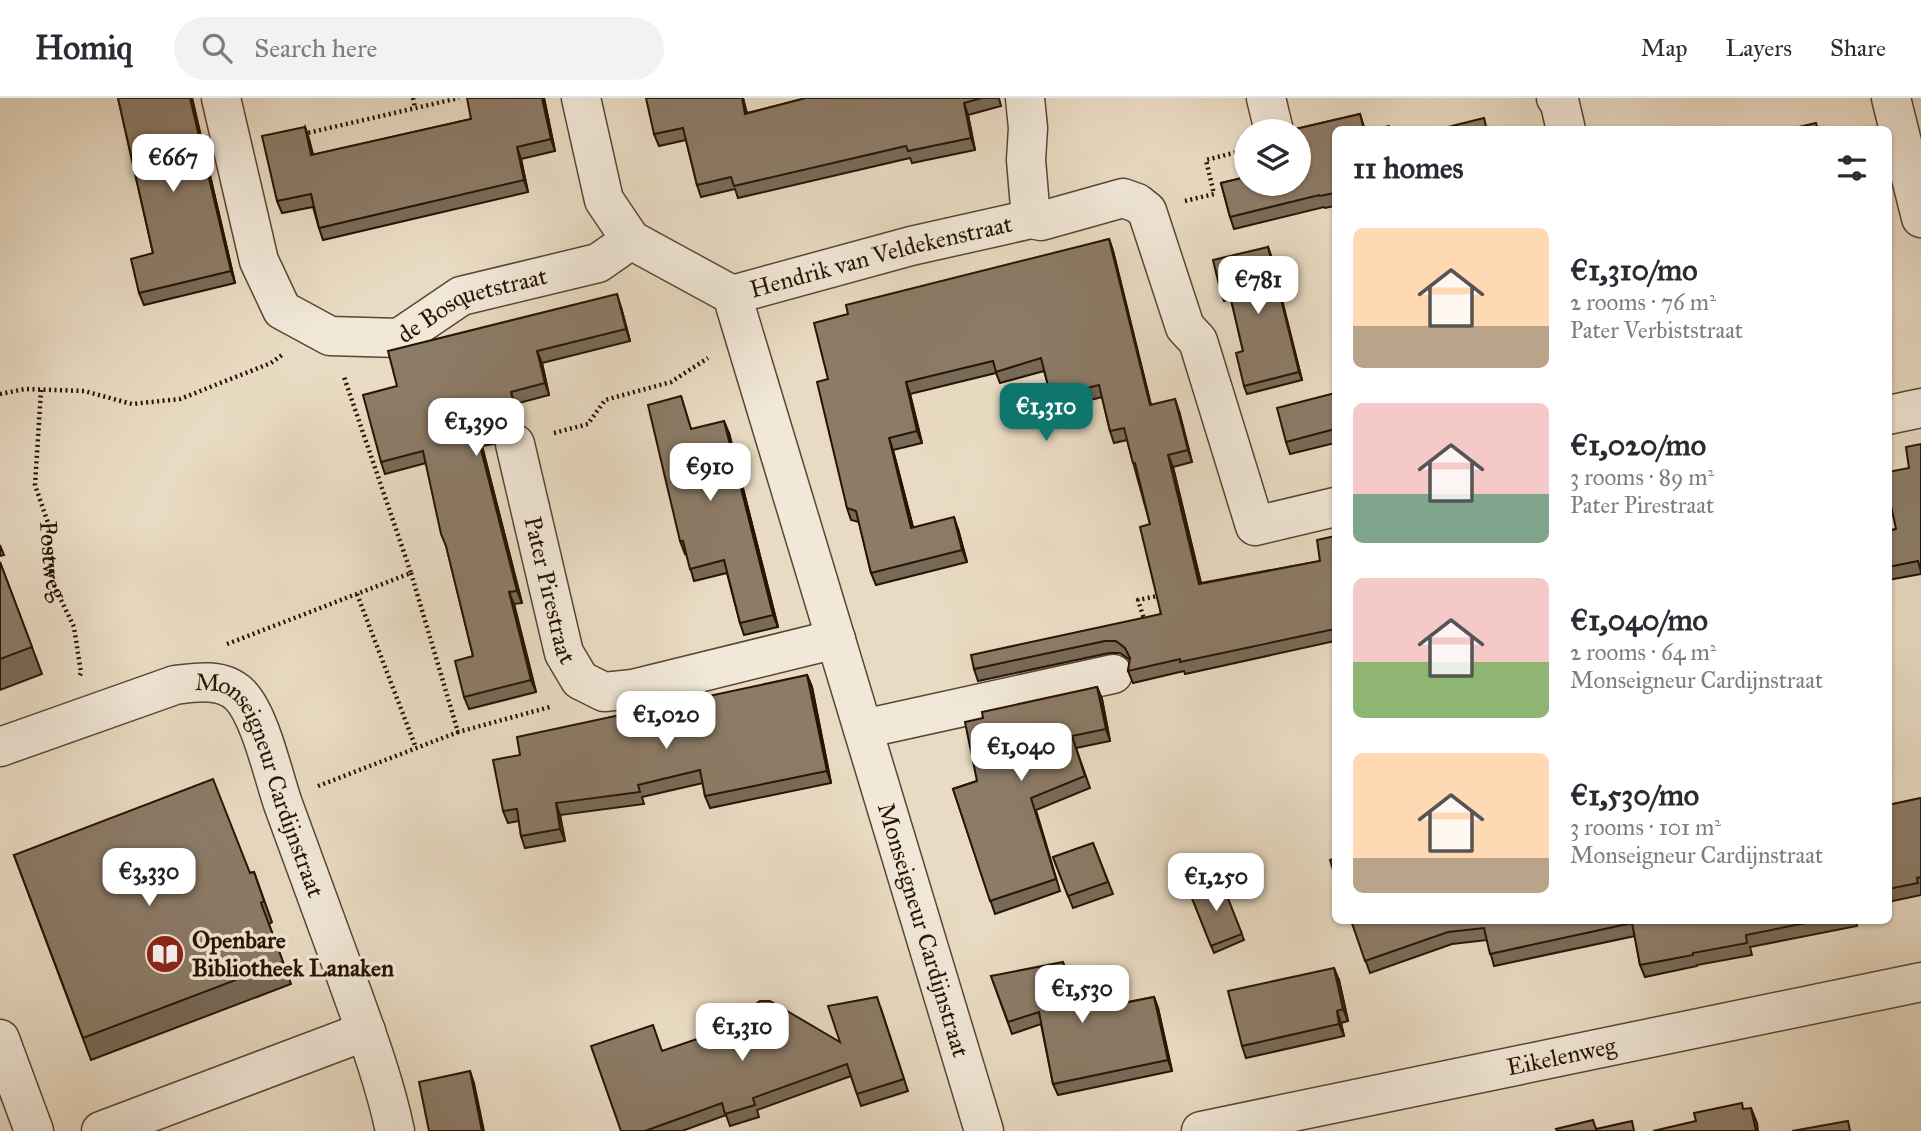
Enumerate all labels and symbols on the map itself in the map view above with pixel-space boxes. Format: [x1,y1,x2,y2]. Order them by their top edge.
pin: €667 [132,134,214,194]
street label: Hendrik van Veldekenstraat [747,209,1016,304]
pin: €781 [1217,256,1299,316]
street label: de Bosquetstraat [391,261,551,350]
pin: €1,310 [989,384,1103,443]
pin: €1,390 [419,398,533,458]
pin: €910 [669,444,751,503]
street label: Pater Pirestraat [517,513,583,670]
street label: Postweg [33,520,74,606]
street label: Monseigneur Cardijnstraat [195,667,331,902]
pin: €1,020 [609,692,723,751]
pin: €1,040 [964,724,1078,783]
street label: Monseigneur Cardijnstraat [871,799,976,1061]
pin: €3,330 [92,848,206,908]
pin: €1,250 [1159,854,1273,913]
place label: Openbare Bibliotheek Lanaken [192,925,394,983]
library icon: Openbare Bibliotheek Lanaken [144,933,186,975]
pin: €1,530 [1025,965,1139,1025]
pin: €1,310 [685,1004,799,1063]
street label: Eikelenweg [1504,1030,1619,1082]

